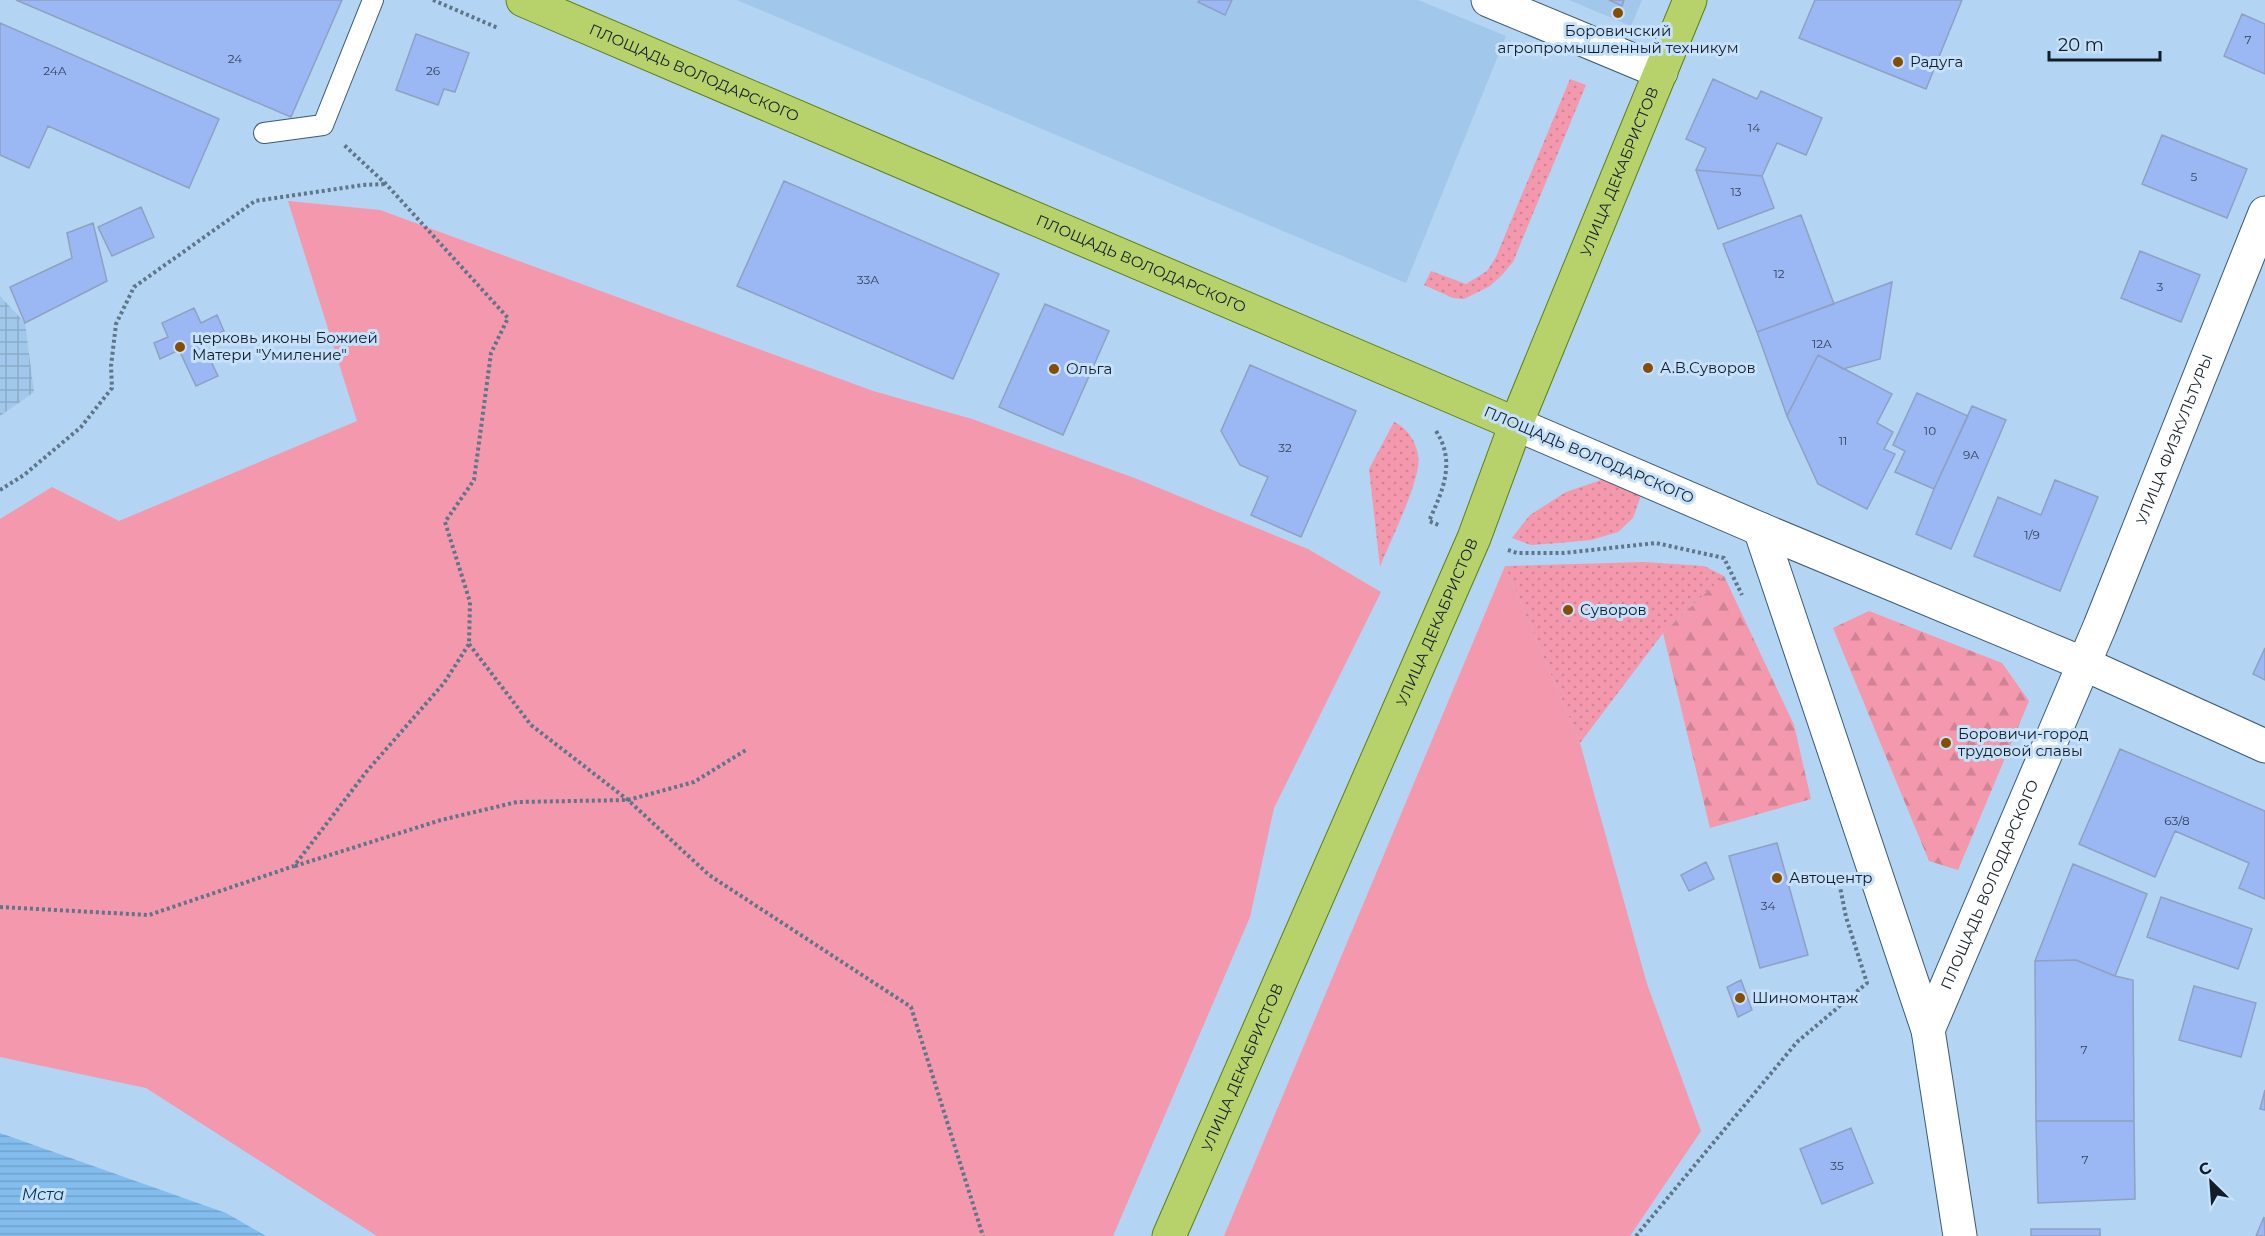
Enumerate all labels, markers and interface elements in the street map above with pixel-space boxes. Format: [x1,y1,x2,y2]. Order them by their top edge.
marker: Боровичский агропромышленный техникум [1611,6,1625,20]
street label: ПЛОЩАДЬ ВОЛОДАРСКОГО [586,19,802,126]
place label: Боровичский агропромышленный техникум [1498,21,1738,57]
scale bar [2049,24,2160,62]
house number: 7 [2244,32,2252,47]
text: 20 m [2058,34,2104,56]
house number: 24 [228,51,242,66]
place label: Радуга [1910,52,1963,71]
marker: Радуга [1891,55,1905,69]
house number: 24А [43,63,67,78]
house number: 26 [426,63,440,78]
street label: УЛИЦА ДЕКАБРИСТОВ [1576,84,1662,259]
house number: 14 [1748,120,1760,135]
house number: 5 [2191,169,2198,184]
house number: 13 [1730,184,1742,199]
street label: ПЛОЩАДЬ ВОЛОДАРСКОГО [1033,210,1249,317]
house number: 12 [1773,266,1785,281]
house number: 33А [857,272,879,287]
house number: 3 [2157,279,2164,294]
place label: церковь иконы Божией Матери "Умиление" [192,328,378,364]
house number: 12А [1812,336,1832,351]
marker: церковь иконы Божией Матери "Умиление" [173,340,187,354]
street label: УЛИЦА ФИЗКУЛЬТУРЫ [2131,351,2217,527]
place label: А.В.Суворов [1660,358,1756,377]
place label: Ольга [1066,359,1112,378]
marker: А.В.Суворов [1641,361,1655,375]
marker: Ольга [1047,362,1061,376]
street label: ПЛОЩАДЬ ВОЛОДАРСКОГО [1481,402,1697,508]
house number: 10 [1924,423,1936,438]
house number: 11 [1839,433,1847,448]
house number: 32 [1278,440,1292,455]
house number: 9А [1963,447,1979,462]
house number: 1/9 [2024,527,2040,542]
street label: УЛИЦА ДЕКАБРИСТОВ [1392,535,1482,709]
place label: Суворов [1580,600,1647,619]
marker: Суворов [1561,603,1575,617]
place label: Боровичи-город трудовой славы [1958,724,2089,760]
marker: Боровичи-город трудовой славы [1939,736,1953,750]
street label: ПЛОЩАДЬ ВОЛОДАРСКОГО [1936,777,2043,992]
house number: 63/8 [2164,813,2190,828]
place label: Автоцентр [1789,868,1873,887]
marker: Автоцентр [1770,871,1784,885]
house number: 34 [1761,898,1775,913]
street label: УЛИЦА ДЕКАБРИСТОВ [1197,980,1287,1154]
place label: Шиномонтаж [1752,988,1859,1007]
marker: Шиномонтаж [1733,991,1747,1005]
house number: 7 [2080,1042,2088,1057]
house number: 7 [2081,1152,2089,1167]
north arrow [2181,1152,2241,1212]
house number: 35 [1830,1158,1844,1173]
text: С [2196,1158,2214,1180]
water label: Мста [22,1185,64,1204]

